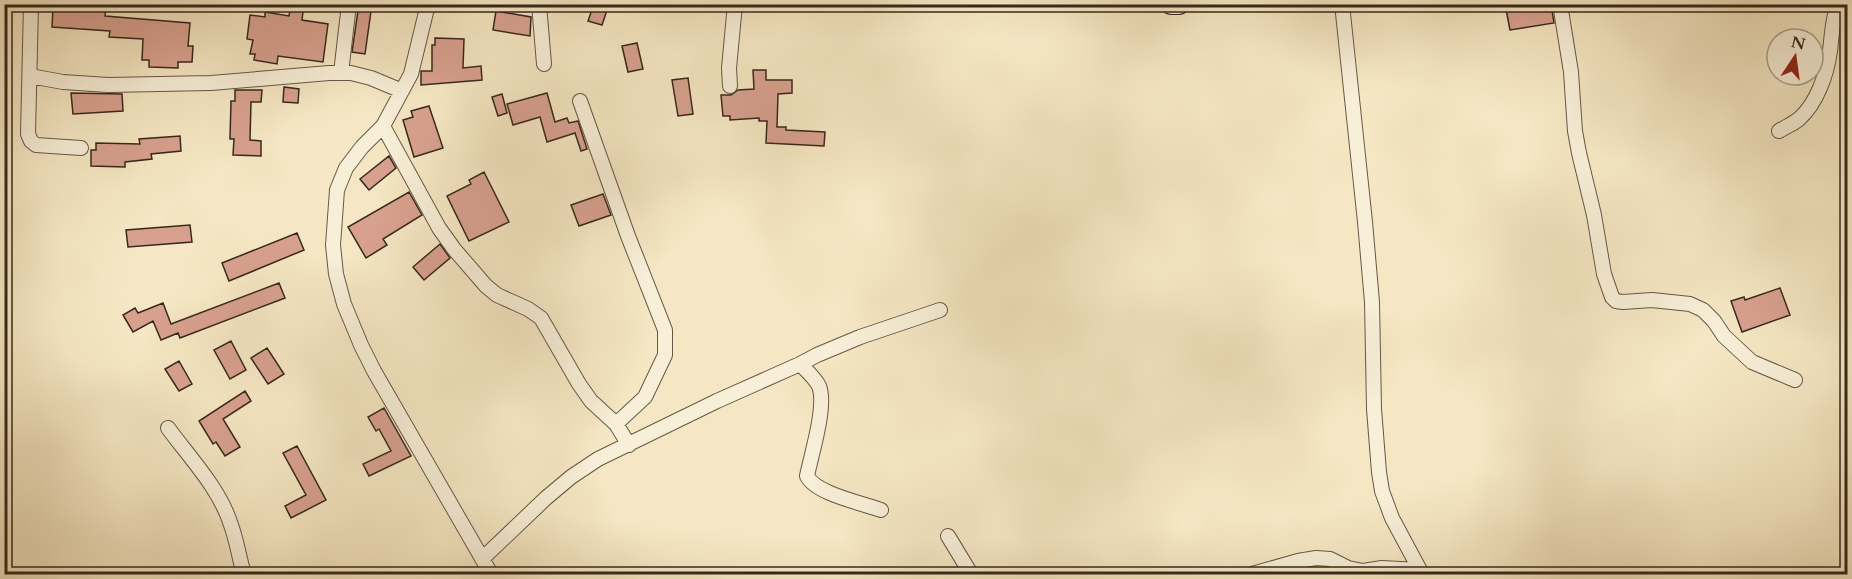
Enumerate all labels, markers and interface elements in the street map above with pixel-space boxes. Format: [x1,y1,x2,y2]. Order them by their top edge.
north arrow [1765,27,1825,87]
text: N [1789,31,1807,56]

